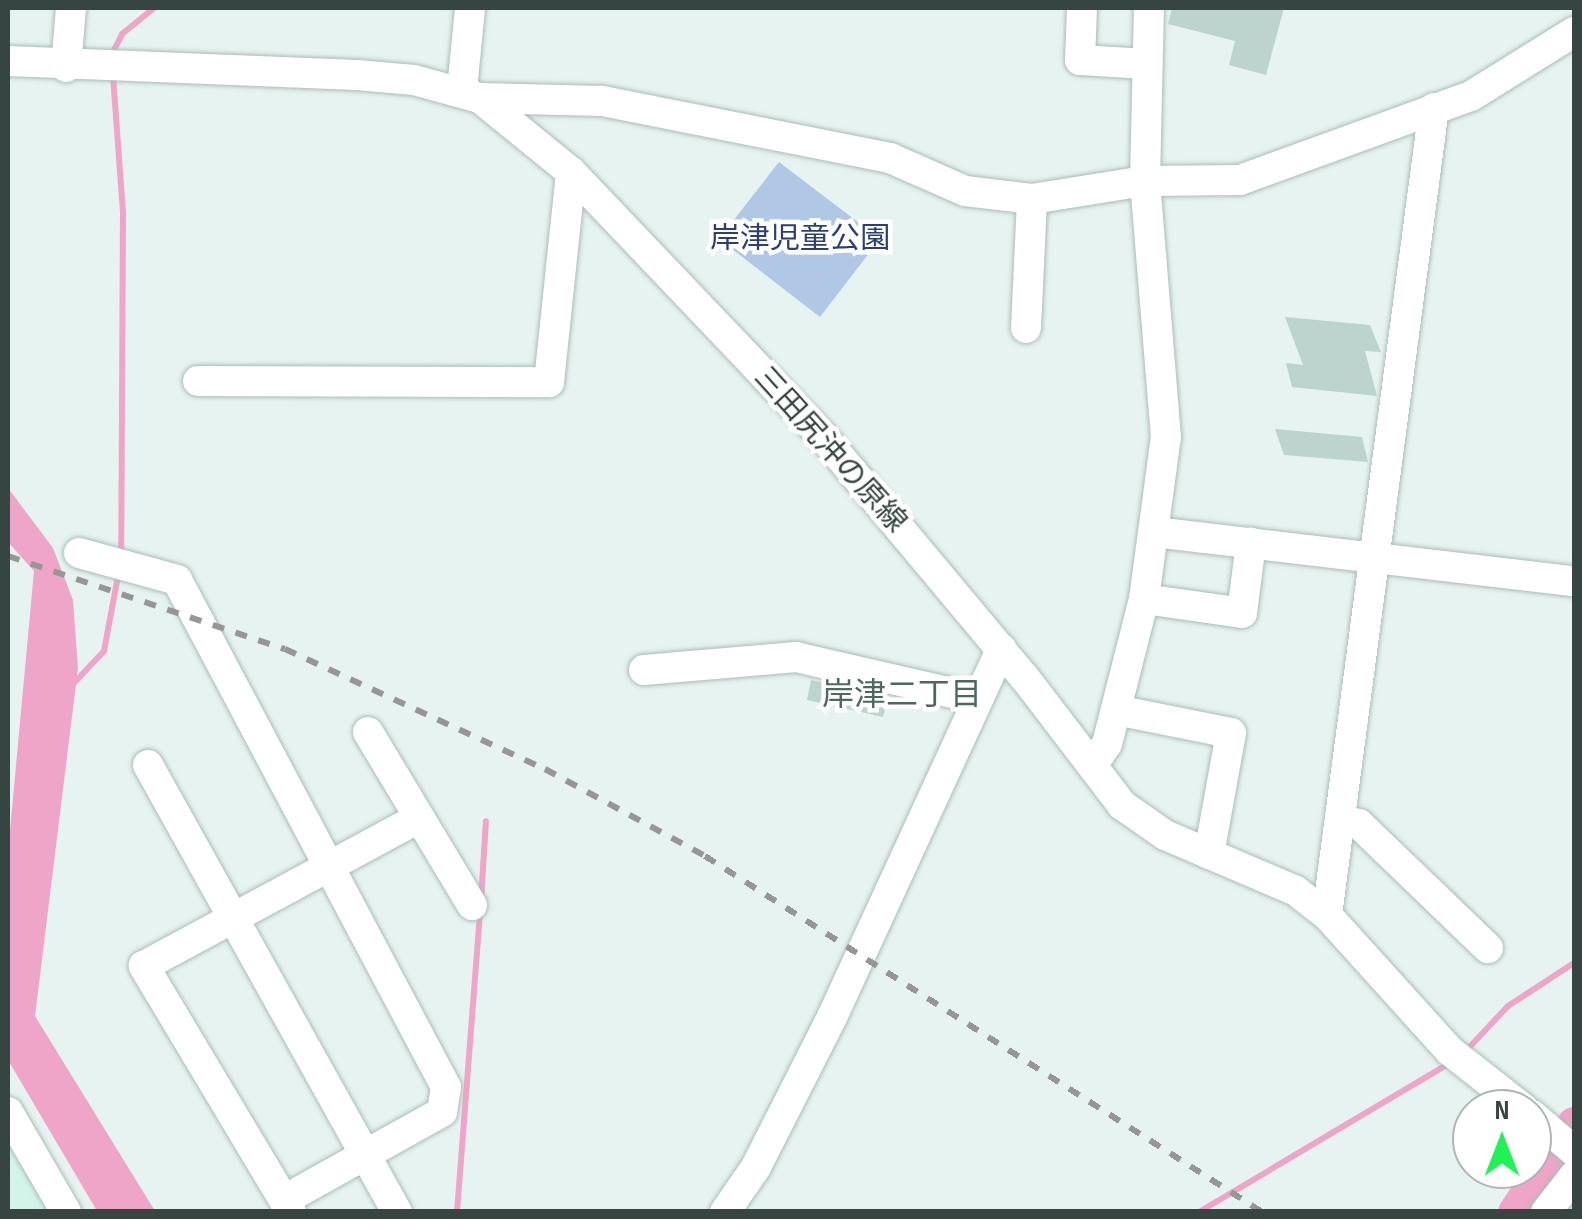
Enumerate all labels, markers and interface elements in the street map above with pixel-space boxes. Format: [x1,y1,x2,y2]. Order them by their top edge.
park label: 岸津児童公園 [710,221,890,257]
street label: 三田尻沖の原線 [746,360,914,540]
district label: 岸津二丁目 [822,677,982,715]
north arrow [1452,1089,1552,1189]
text: N [1495,1094,1509,1127]

